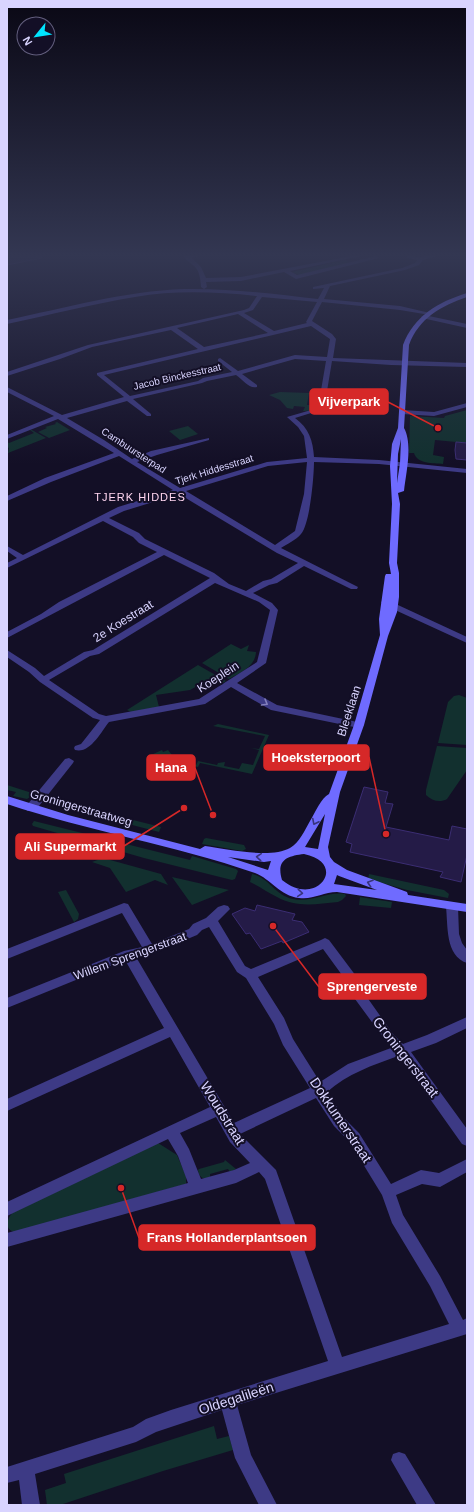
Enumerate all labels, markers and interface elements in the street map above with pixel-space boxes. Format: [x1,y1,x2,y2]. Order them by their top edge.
north arrow [16,16,56,56]
text: N [20,35,35,47]
street label: Jacob Binckesstraat [132,361,222,392]
callout: Vijverpark [310,389,388,414]
text: Vijverpark [318,394,381,409]
street label: Cambuursterpad [99,426,168,475]
street label: Tjerk Hiddesstraat [174,452,255,487]
district label: TJERK HIDDES [94,491,186,503]
street label: 2e Koestraat [90,597,156,645]
street label: Koeplein [195,658,241,696]
street label: Bleeklaan [334,684,364,738]
one-way arrow [261,698,268,705]
callout: Hoeksterpoort [264,745,369,770]
text: Hoeksterpoort [272,750,361,765]
callout: Hana [147,755,195,780]
text: Hana [155,760,188,775]
street label: Groningerstraatweg [28,787,134,829]
one-way arrow [312,818,320,825]
callout: Ali Supermarkt [16,834,124,859]
text: Ali Supermarkt [24,839,117,854]
one-way arrow [256,852,262,861]
one-way arrow [367,879,374,888]
one-way arrow [297,889,303,898]
street label: Willem Sprengerstraat [72,929,189,983]
callout: Sprengerveste [319,974,426,999]
text: Sprengerveste [327,979,417,994]
street label: Groningerstraat [370,1014,442,1100]
street label: Dokkumerstraat [307,1075,375,1166]
street label: Woudstraat [197,1079,249,1148]
callout: Frans Hollanderplantsoen [139,1225,315,1250]
text: Frans Hollanderplantsoen [147,1230,307,1245]
street label: Oldegalileën [197,1378,275,1418]

